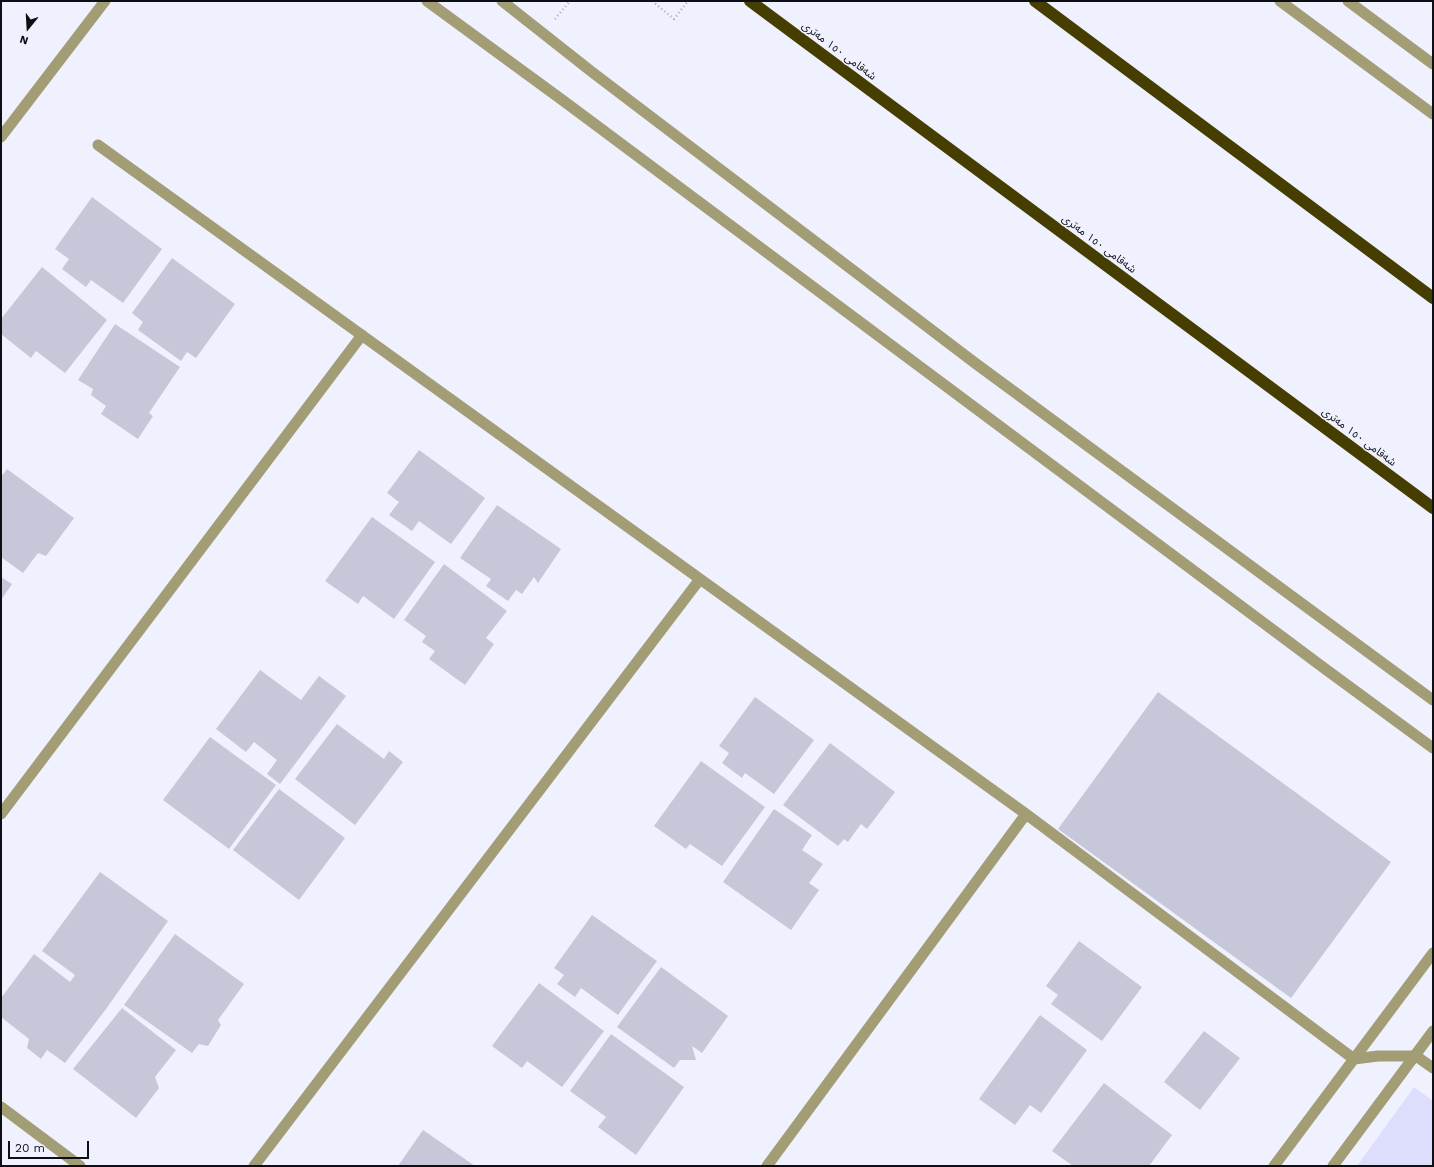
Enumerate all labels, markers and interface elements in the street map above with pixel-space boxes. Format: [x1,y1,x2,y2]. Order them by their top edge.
north arrow [8,8,48,48]
street label: شەقامی ١٥٠ مەتری [799,19,879,83]
text: N [18,32,30,47]
street label: شەقامی ١٥٠ مەتری [1059,212,1139,276]
street label: شەقامی ١٥٠ مەتری [1319,405,1399,469]
scale bar [10,1133,91,1159]
text: 20 m [15,1141,45,1155]

